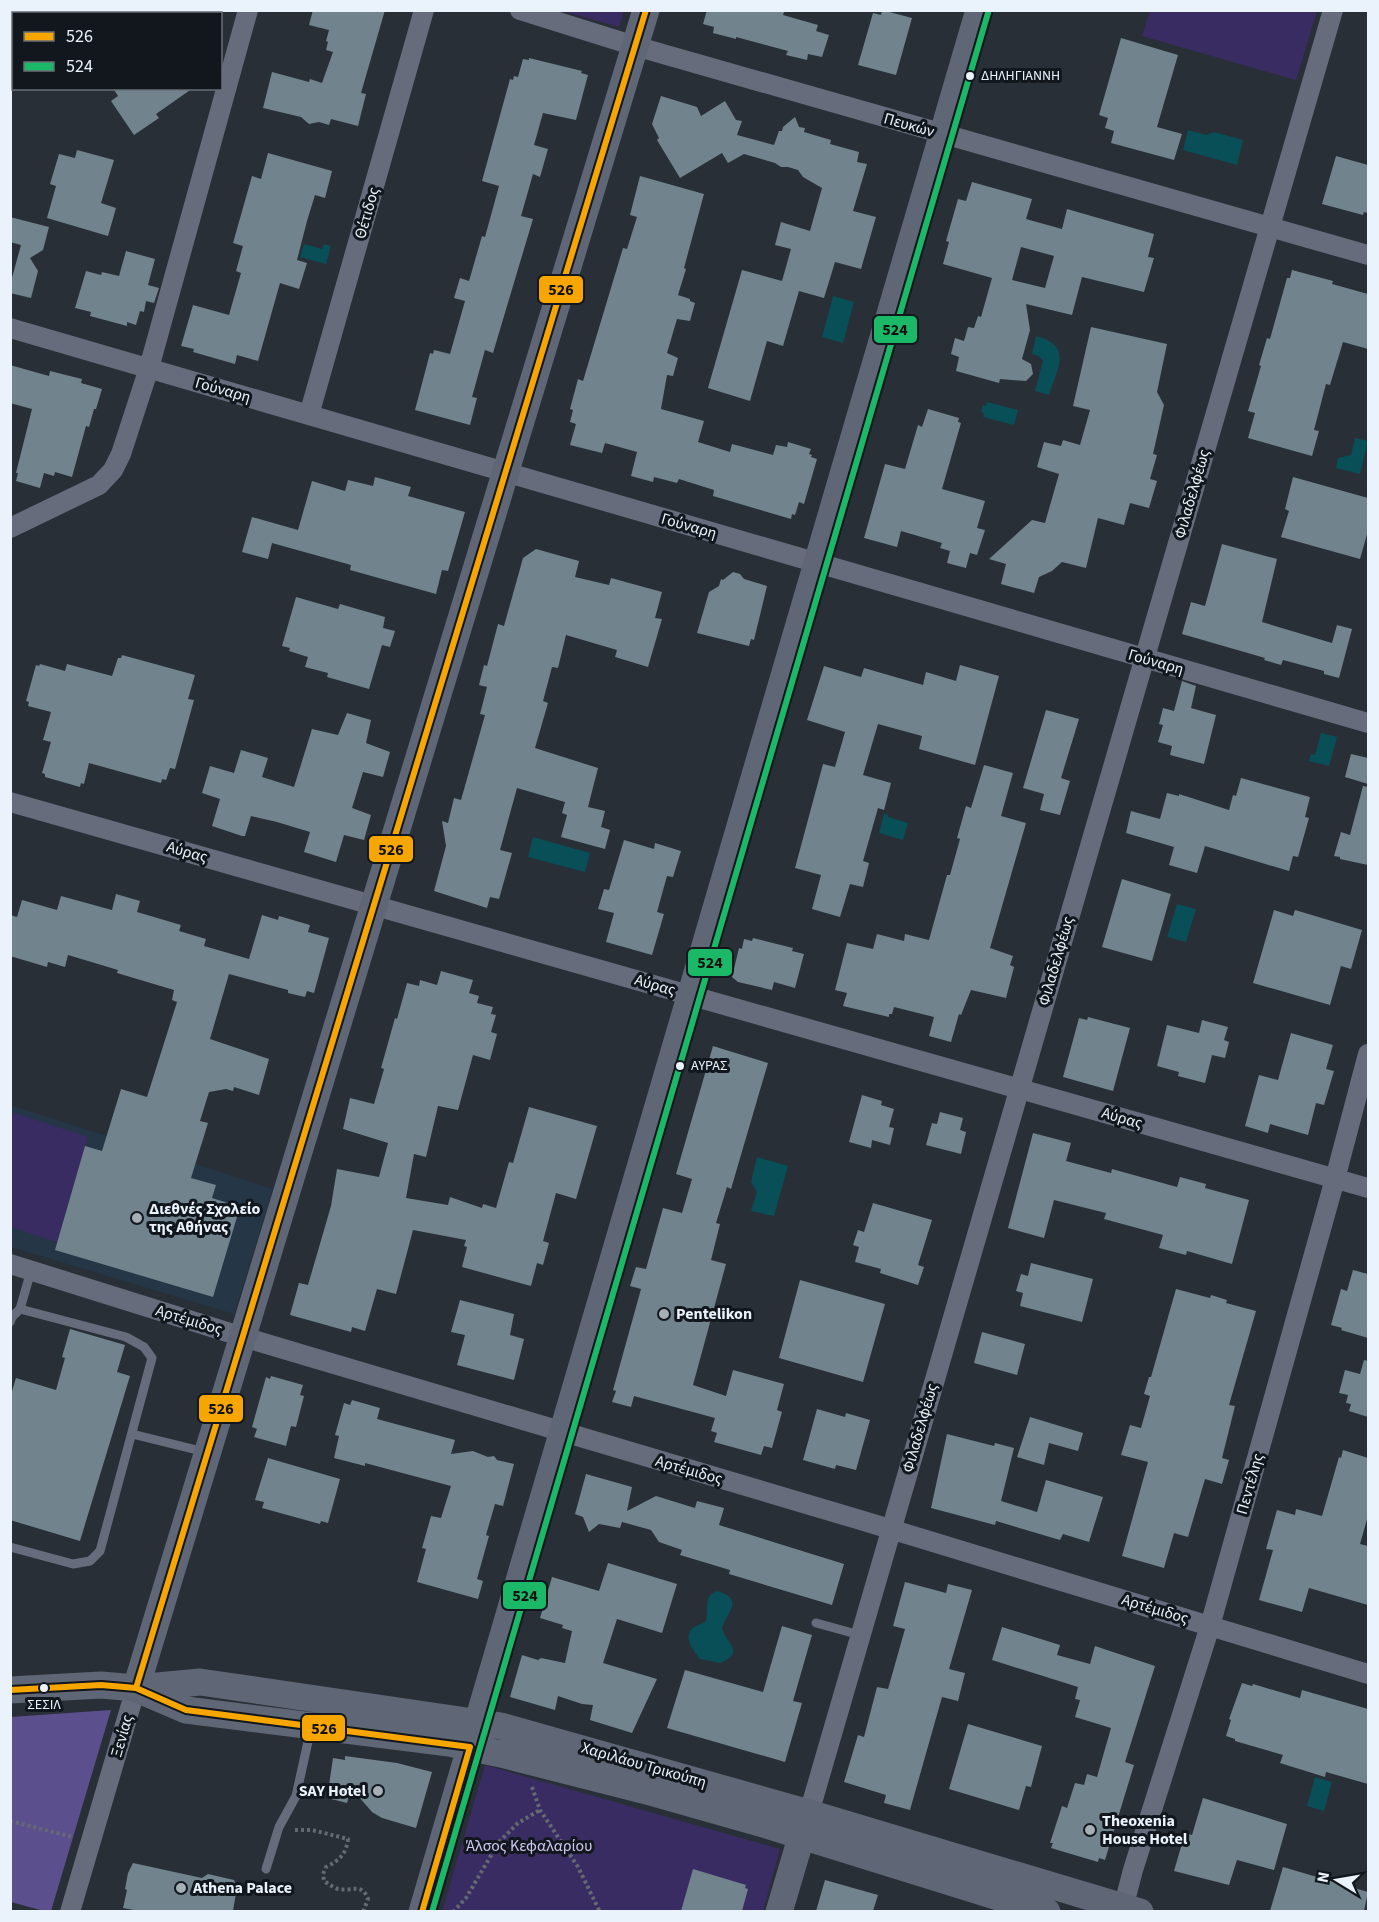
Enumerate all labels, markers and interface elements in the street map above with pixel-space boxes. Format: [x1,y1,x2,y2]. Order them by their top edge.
legend [12,12,222,90]
text: 526 [66,24,93,49]
text: 524 [66,54,93,79]
place label: ΔΗΛΗΓΙΑΝΝΗ [981,66,1060,86]
marker: ΔΗΛΗΓΙΑΝΝΗ [964,70,976,82]
street label: Πευκών [881,107,937,143]
street label: Θέτιδος [349,184,385,241]
line badge: 526 [538,275,584,304]
text: 526 [548,279,574,301]
line badge: 524 [873,315,918,344]
text: 524 [882,319,908,341]
street label: Γούναρη [193,372,253,408]
street label: Φιλαδελφέως [1169,447,1215,541]
street label: Γούναρη [659,508,719,544]
street label: Γούναρη [1126,644,1186,680]
line badge: 526 [368,835,414,863]
street label: Αύρας [164,836,210,868]
text: 526 [378,839,404,861]
street label: Φιλαδελφέως [1033,914,1079,1008]
line badge: 524 [687,948,733,977]
text: 524 [697,952,723,974]
street label: Αύρας [632,969,678,1001]
place label: ΑΥΡΑΣ [691,1056,728,1076]
marker: ΑΥΡΑΣ [674,1060,686,1072]
street label: Αύρας [1099,1102,1145,1134]
place label: Διεθνές Σχολείο της Αθήνας [149,1198,260,1238]
marker: Διεθνές Σχολείο της Αθήνας [130,1211,144,1225]
street label: Αρτέμιδος [153,1299,225,1341]
place label: Pentelikon [676,1303,752,1325]
marker: Pentelikon [657,1307,671,1321]
street label: Φιλαδελφέως [897,1381,943,1475]
line badge: 526 [198,1394,244,1423]
text: 526 [208,1398,234,1420]
street label: Αρτέμιδος [653,1450,725,1490]
street label: Πεντέλης [1231,1451,1269,1517]
line badge: 524 [502,1581,547,1610]
text: 524 [512,1585,538,1607]
street label: Αρτέμιδος [1119,1588,1191,1630]
marker: ΣΕΣΙΛ [38,1682,50,1694]
place label: ΣΕΣΙΛ [27,1695,61,1715]
street label: Ξενίας [105,1712,139,1760]
line badge: 526 [301,1714,346,1742]
text: 526 [311,1718,337,1740]
street label: Χαριλάου Τρικούπη [579,1737,709,1793]
place label: SAY Hotel [299,1780,366,1802]
marker: SAY Hotel [371,1784,385,1798]
place label: Theoxenia House Hotel [1102,1810,1188,1850]
marker: Theoxenia House Hotel [1083,1823,1097,1837]
park label: Άλσος Κεφαλαρίου [466,1835,592,1857]
north arrow [1307,1850,1367,1910]
text: N [1311,1870,1335,1885]
place label: Athena Palace [192,1877,292,1899]
marker: Athena Palace [174,1881,188,1895]

